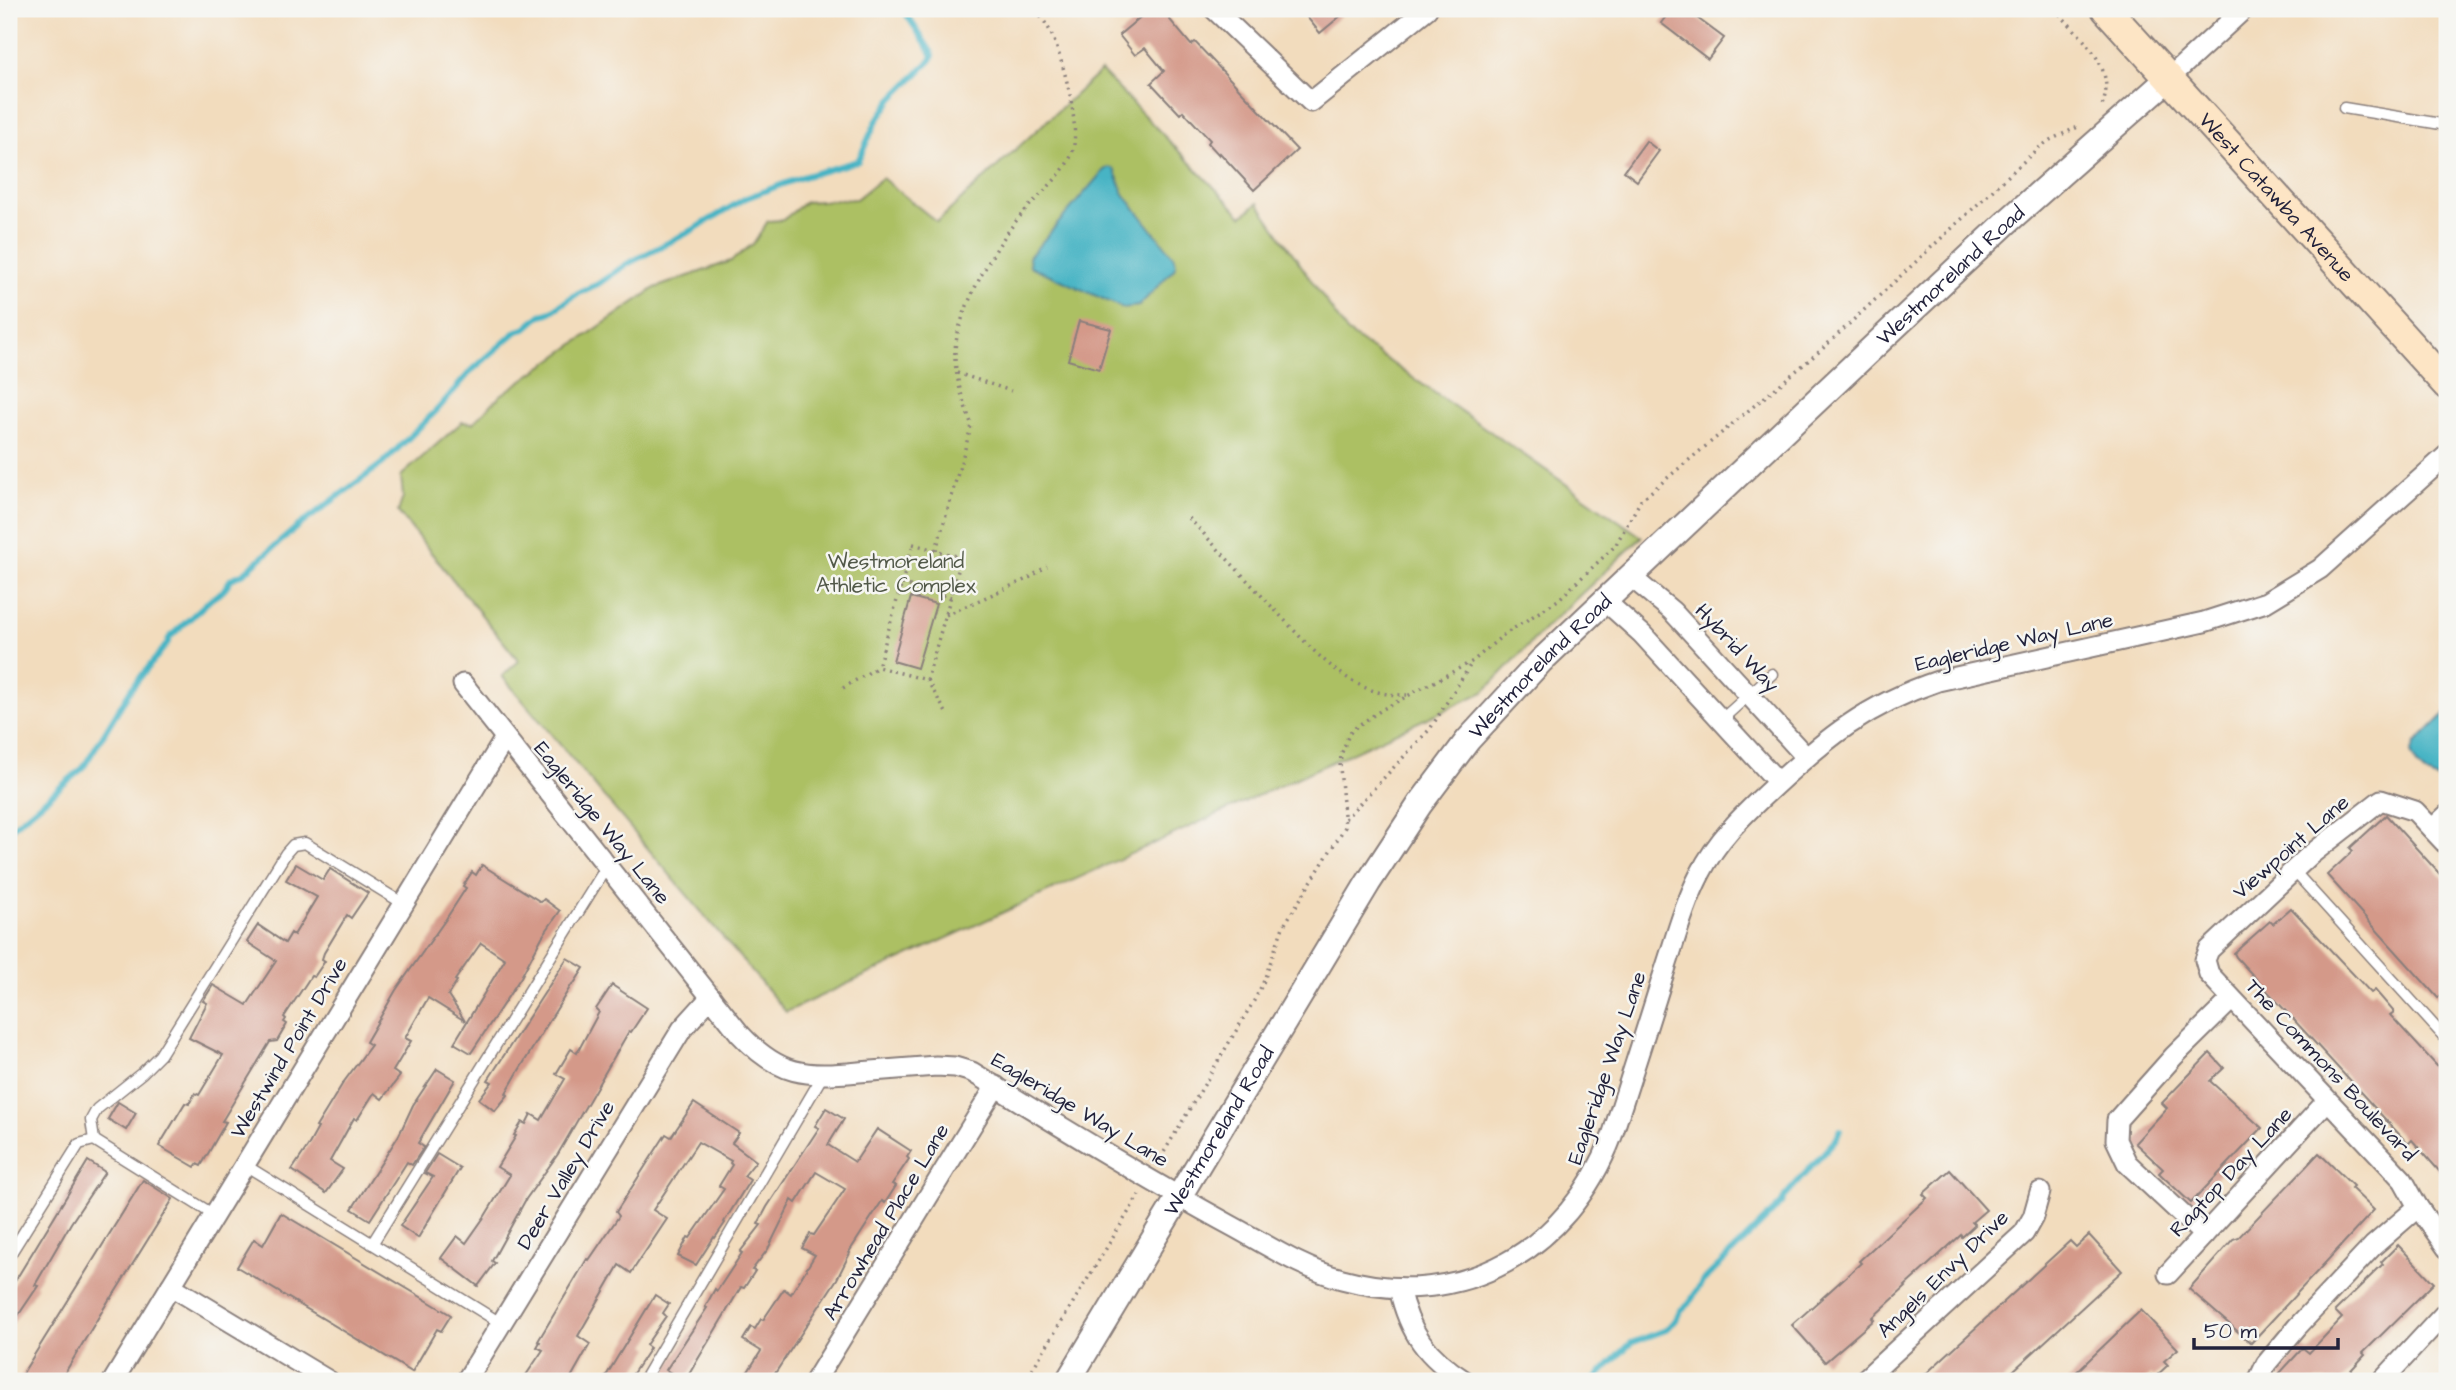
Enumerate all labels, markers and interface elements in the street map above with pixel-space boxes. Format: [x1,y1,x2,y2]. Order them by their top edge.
street label: West Catawba Avenue [2192,106,2361,288]
street label: Westmoreland Road [1870,198,2031,352]
park label: Westmoreland Athletic Complex [816,547,976,601]
street label: Westmoreland Road [1462,587,1618,745]
street label: Hybrid Way [1687,597,1786,701]
street label: Eagleridge Way Lane [1912,605,2116,681]
street label: Eagleridge Way Lane [526,735,677,912]
street label: Viewpoint Lane [2226,788,2356,907]
street label: Westwind Point Drive [223,952,355,1144]
street label: Eagleridge Way Lane [1560,968,1656,1169]
street label: The Commons Boulevard [2239,972,2424,1168]
street label: Westmoreland Road [1156,1040,1281,1221]
street label: Eagleridge Way Lane [985,1046,1174,1176]
street label: Deer Valley Drive [510,1095,624,1256]
street label: Ragtop Day Lane [2163,1101,2300,1245]
street label: Arrowhead Place Lane [816,1118,956,1326]
street label: Angels Envy Drive [1871,1204,2017,1346]
scale bar [2194,1306,2337,1350]
text: 50 m [2204,1317,2258,1346]

